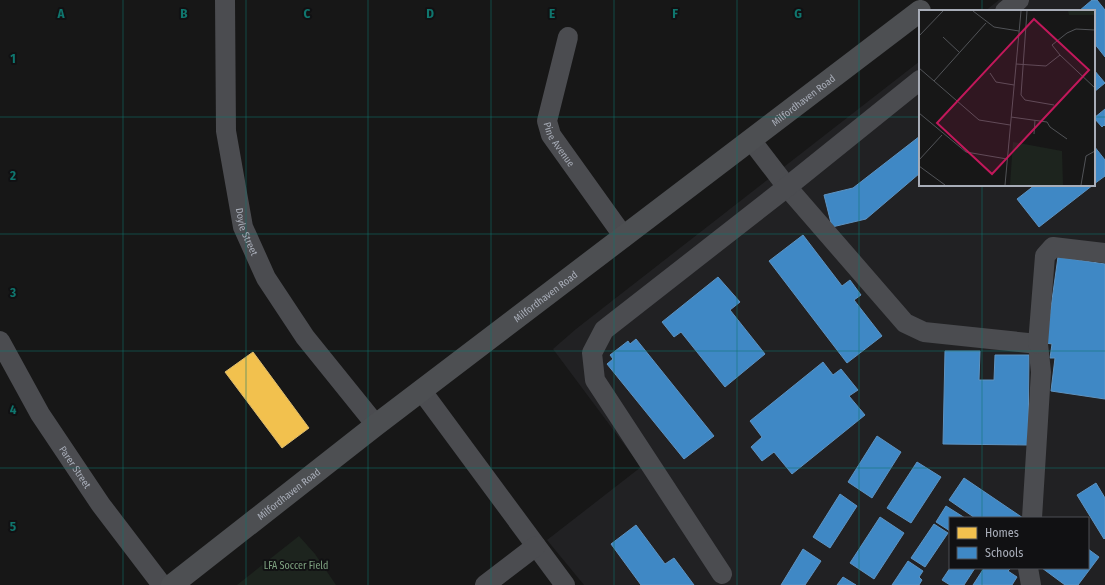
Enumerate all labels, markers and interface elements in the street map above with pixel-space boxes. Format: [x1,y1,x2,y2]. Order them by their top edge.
text: A [56,6,65,21]
text: B [180,6,188,21]
text: C [304,6,311,21]
text: D [426,6,434,21]
text: E [549,6,555,21]
text: F [672,6,678,21]
text: G [794,6,802,21]
inset map [919,10,1095,186]
text: 1 [10,51,16,66]
street label: Milfordhaven Road [769,73,838,129]
street label: Pine Avenue [541,121,577,169]
text: 2 [9,168,16,183]
street label: Doyle Street [233,207,260,258]
street label: Milfordhaven Road [512,269,580,325]
text: 3 [9,285,16,300]
text: 4 [10,402,17,417]
street label: Parer Street [56,444,94,492]
street label: Milfordhaven Road [255,466,323,523]
legend [949,517,1089,569]
text: 5 [10,519,16,534]
text: Homes [985,526,1019,540]
text: Schools [985,546,1023,560]
park label: LFA Soccer Field [264,560,328,572]

